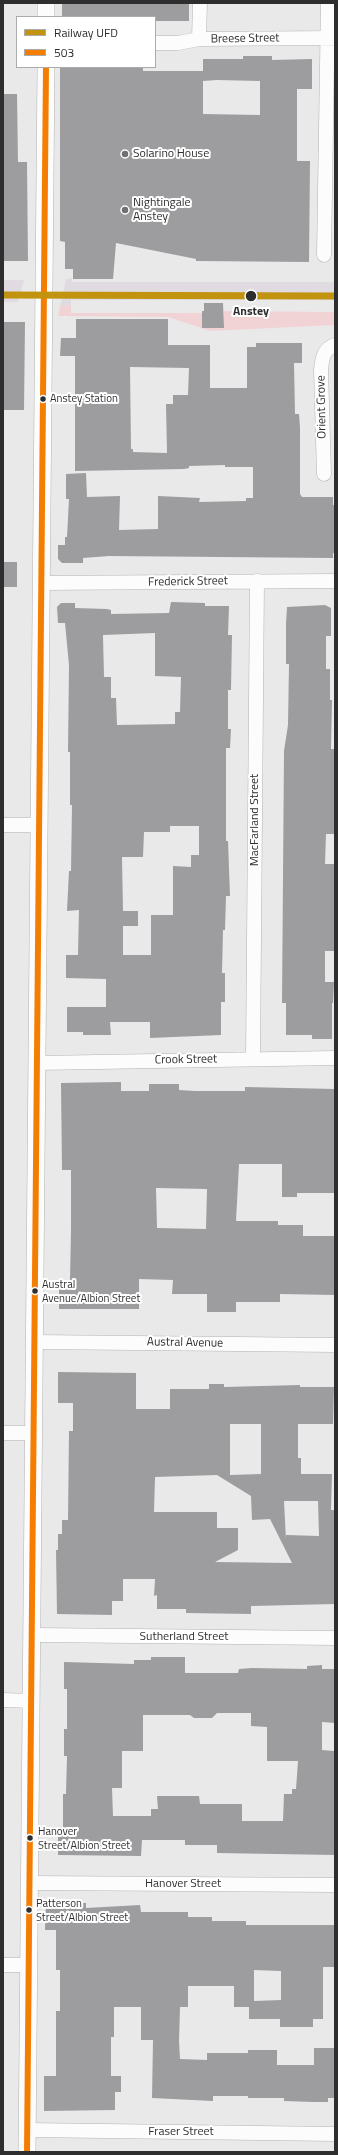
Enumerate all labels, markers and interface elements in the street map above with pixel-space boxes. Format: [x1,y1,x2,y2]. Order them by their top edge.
legend [16,16,156,68]
text: Railway UFD [54,23,118,42]
street label: Breese Street [210,31,280,47]
text: 503 [54,43,74,62]
place label: Solarino House [133,147,209,161]
marker: Solarino House [120,149,130,159]
place label: Nightingale Anstey [133,196,191,224]
marker: Nightingale Anstey [120,205,130,215]
marker: Anstey [244,289,258,303]
place label: Anstey [233,305,269,319]
street label: Orient Grove [314,375,330,439]
place label: Anstey Station [50,392,118,406]
marker: Anstey Station [38,394,48,404]
street label: Frederick Street [148,574,228,590]
street label: MacFarland Street [248,774,262,866]
street label: Crook Street [155,1052,217,1068]
place label: Austral Avenue/Albion Street [42,1278,140,1304]
marker: Austral Avenue/Albion Street [30,1286,40,1296]
street label: Austral Avenue [147,1335,223,1351]
street label: Sutherland Street [140,1630,228,1644]
place label: Hanover Street/Albion Street [38,1825,130,1851]
marker: Hanover Street/Albion Street [25,1833,35,1843]
street label: Hanover Street [145,1877,221,1891]
place label: Patterson Street/Albion Street [36,1897,128,1923]
marker: Patterson Street/Albion Street [24,1905,34,1915]
street label: Fraser Street [148,2125,214,2139]

